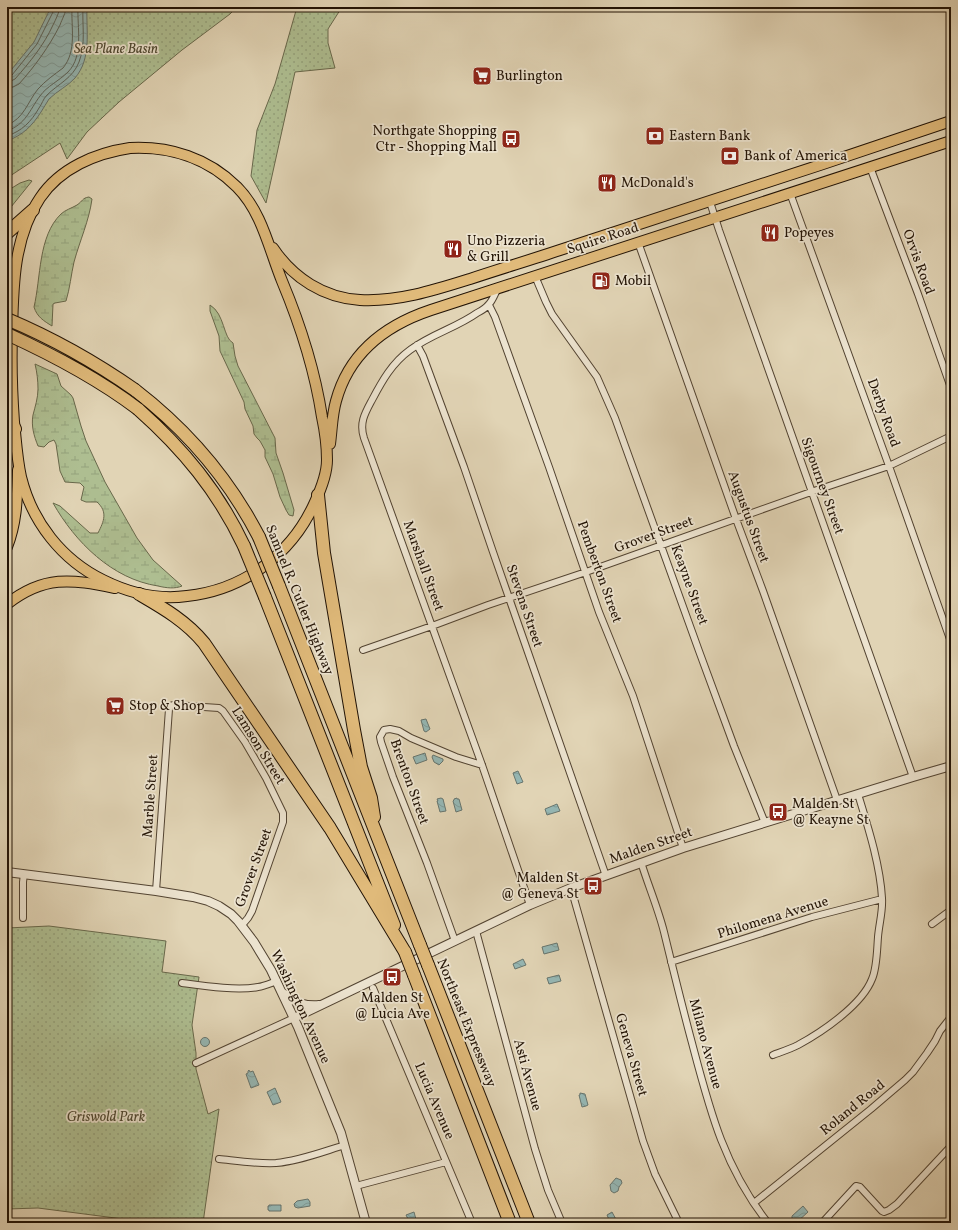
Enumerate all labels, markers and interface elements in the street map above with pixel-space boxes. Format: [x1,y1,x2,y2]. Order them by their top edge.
park label: Sea Plane Basin [74,40,158,59]
supermarket icon: Burlington [471,65,493,87]
place label: Burlington [496,67,563,86]
place label: Northgate Shopping Ctr - Shopping Mall [373,122,497,157]
bank icon: Eastern Bank [644,125,666,147]
place label: Eastern Bank [669,127,751,146]
bus stop icon: Northgate Shopping Ctr - Shopping Mall [500,128,522,150]
bank icon: Bank of America [719,145,741,167]
place label: Bank of America [744,147,847,166]
restaurant icon: McDonald's [596,172,618,194]
place label: McDonald's [621,174,694,193]
street label: Squire Road [565,218,641,260]
restaurant icon: Popeyes [759,222,781,244]
place label: Popeyes [784,224,834,243]
street label: Orvis Road [897,227,939,297]
place label: Uno Pizzeria & Grill [467,232,545,267]
restaurant icon: Uno Pizzeria & Grill [442,238,464,260]
fuel station icon: Mobil [590,270,612,292]
place label: Mobil [615,272,651,291]
street label: Derby Road [862,376,904,450]
street label: Sigourney Street [796,435,848,537]
street label: Augustus Street [723,468,774,566]
street label: Grover Street [612,512,696,558]
street label: Marshall Street [398,518,448,614]
street label: Pemberton Street [572,518,626,626]
street label: Samuel R. Cutler Highway [260,522,338,678]
street label: Keayne Street [666,542,712,628]
street label: Stevens Street [501,562,547,650]
supermarket icon: Stop & Shop [104,695,126,717]
place label: Stop & Shop [129,697,205,716]
street label: Lamson Street [226,703,290,789]
street label: Brenton Street [385,737,433,827]
street label: Marble Street [139,754,163,838]
place label: Malden St @ Keayne St [792,795,869,830]
bus stop icon: Malden St @ Keayne St [767,801,789,823]
street label: Malden Street [607,823,695,869]
street label: Grover Street [231,826,277,910]
place label: Malden St @ Geneva St [501,869,579,904]
bus stop icon: Malden St @ Geneva St [582,875,604,897]
street label: Philomena Avenue [715,892,831,944]
street label: Washington Avenue [265,947,335,1067]
street label: Northeast Expressway [431,956,501,1091]
bus stop icon: Malden St @ Lucia Ave [381,966,403,988]
place label: Malden St @ Lucia Ave [354,989,430,1024]
street label: Milano Avenue [684,997,726,1092]
street label: Geneva Street [610,1011,652,1099]
street label: Asti Avenue [508,1037,546,1113]
street label: Lucia Avenue [409,1060,459,1143]
street label: Roland Road [817,1076,890,1140]
park label: Griswold Park [67,1108,146,1127]

